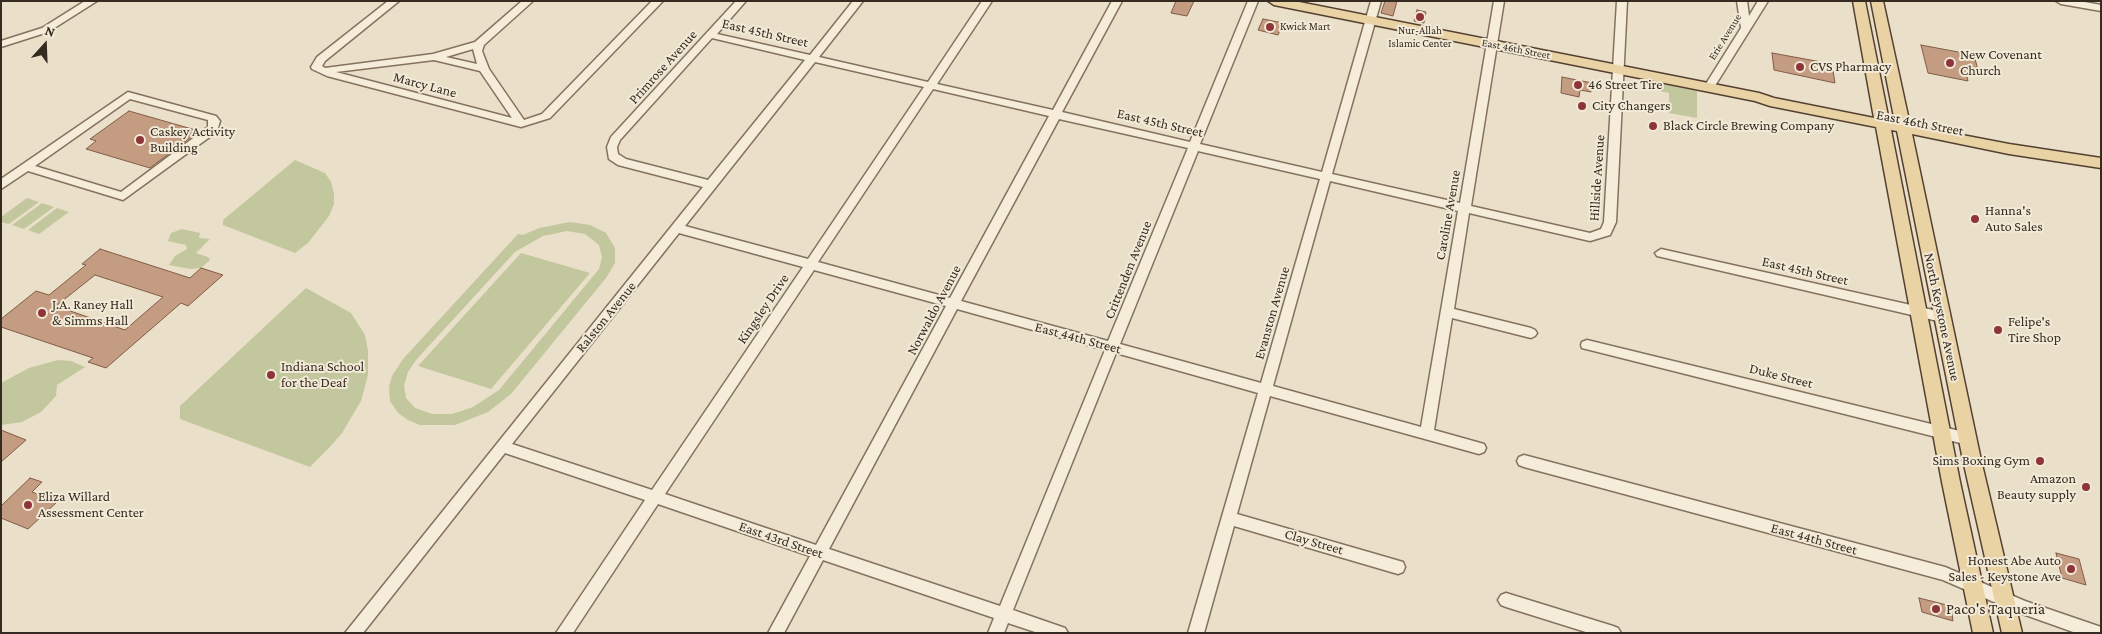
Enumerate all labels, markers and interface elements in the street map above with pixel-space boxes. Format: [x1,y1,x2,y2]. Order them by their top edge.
marker: Nur-Allah Islamic Center [1414,11,1426,23]
street label: Erie Avenue [1706,11,1744,63]
street label: East 45th Street [720,15,810,51]
north arrow [20,20,70,70]
place label: Kwick Mart [1280,20,1330,34]
marker: Kwick Mart [1264,21,1276,33]
text: N [43,22,57,40]
place label: Nur-Allah Islamic Center [1388,24,1452,50]
street label: Primrose Avenue [625,26,701,108]
street label: East 46th Street [1481,36,1551,62]
place label: New Covenant Church [1960,47,2042,80]
marker: New Covenant Church [1944,57,1956,69]
place label: CVS Pharmacy [1810,59,1891,75]
marker: CVS Pharmacy [1794,61,1806,73]
street label: Marcy Lane [392,68,458,102]
place label: 46 Street Tire [1588,77,1662,93]
marker: 46 Street Tire [1572,79,1584,91]
place label: City Changers [1592,98,1671,114]
marker: City Changers [1576,100,1588,112]
street label: East 45th Street [1115,105,1205,141]
street label: East 46th Street [1875,106,1965,140]
place label: Black Circle Brewing Company [1663,118,1834,134]
marker: Black Circle Brewing Company [1647,120,1659,132]
place label: Caskey Activity Building [150,124,235,156]
marker: Caskey Activity Building [134,134,146,146]
street label: Hillside Avenue [1586,134,1608,222]
street label: Caroline Avenue [1432,169,1464,261]
place label: Hanna's Auto Sales [1985,203,2043,236]
marker: Hanna's Auto Sales [1969,213,1981,225]
street label: Crittenden Avenue [1101,218,1155,322]
street label: North Keystone Avenue [1920,251,1964,383]
street label: East 45th Street [1760,253,1850,289]
street label: Norwaldo Avenue [903,262,965,358]
street label: Evanston Avenue [1251,265,1293,361]
street label: Kingsley Drive [733,271,793,347]
street label: Ralston Avenue [572,278,640,356]
place label: J.A. Raney Hall & Simms Hall [52,297,133,330]
marker: J.A. Raney Hall & Simms Hall [36,307,48,319]
place label: Felipe's Tire Shop [2008,314,2061,347]
street label: East 44th Street [1033,318,1123,358]
marker: Felipe's Tire Shop [1992,324,2004,336]
place label: Indiana School for the Deaf [281,359,364,392]
street label: Duke Street [1747,360,1815,392]
marker: Indiana School for the Deaf [265,369,277,381]
place label: Sims Boxing Gym [1932,453,2030,469]
marker: Sims Boxing Gym [2034,455,2046,467]
place label: Amazon Beauty supply [1997,471,2076,504]
marker: Amazon Beauty supply [2080,481,2092,493]
place label: Eliza Willard Assessment Center [38,489,144,522]
marker: Eliza Willard Assessment Center [22,499,34,511]
street label: East 43rd Street [737,518,825,562]
street label: East 44th Street [1769,519,1859,559]
street label: Clay Street [1283,526,1345,558]
place label: Honest Abe Auto Sales - Keystone Ave [1949,553,2061,586]
marker: Honest Abe Auto Sales - Keystone Ave [2065,563,2077,575]
place label: Paco's Taqueria [1946,599,2045,619]
marker: Paco's Taqueria [1930,603,1942,615]

